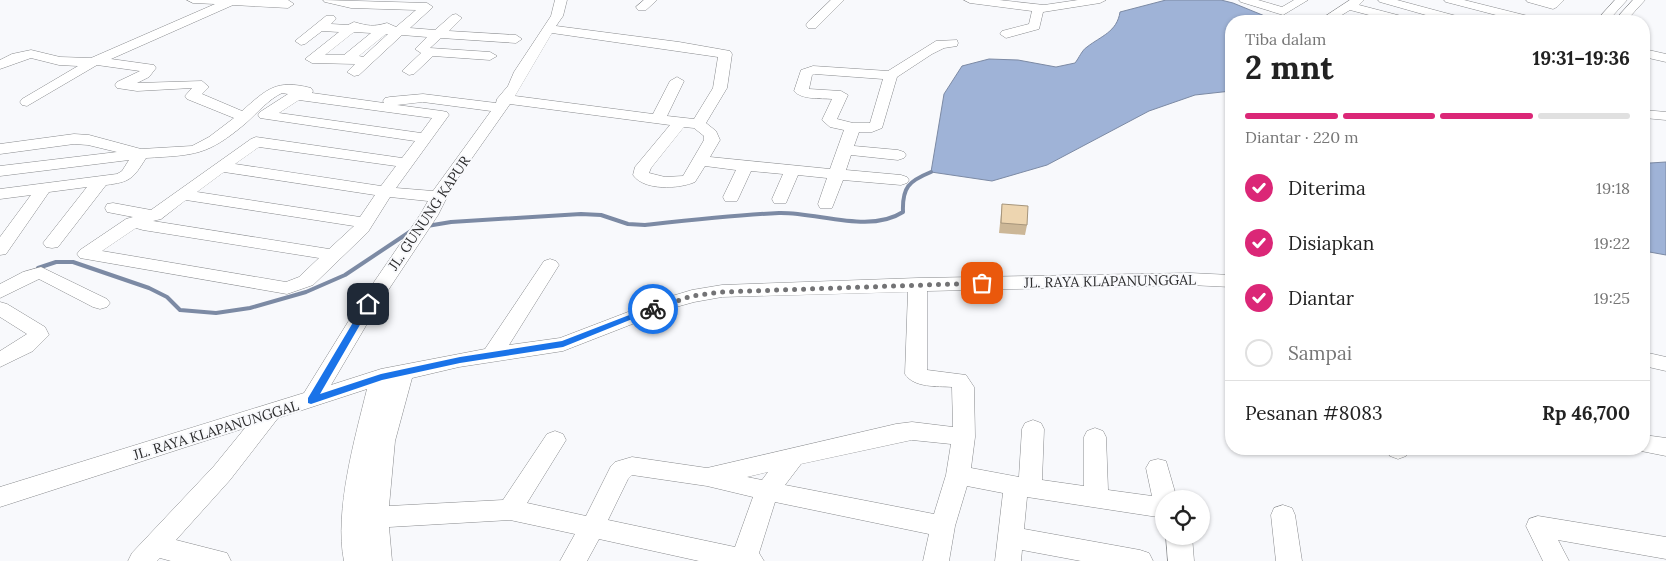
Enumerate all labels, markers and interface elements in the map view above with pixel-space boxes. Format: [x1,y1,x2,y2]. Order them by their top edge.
text: Tiba dalam [1245,29,1326,49]
text: 19:31–19:36 [1533,46,1630,70]
text: 2 mnt [1245,47,1333,88]
text: Diantar · 220 m [1245,127,1359,147]
street label: JL. GUNUNG KAPUR [384,152,474,274]
icon: check [1245,174,1273,202]
text: Diterima [1288,176,1366,200]
text: 19:18 [1596,178,1630,198]
icon: check [1245,229,1273,257]
text: Disiapkan [1288,231,1374,255]
text: 19:22 [1594,233,1630,253]
pin [961,262,1003,304]
icon: bag [968,269,996,297]
street label: JL. RAYA KLAPANUNGGAL [1023,270,1196,292]
pin [347,283,389,325]
courier [628,284,678,334]
icon: check [1245,284,1273,312]
text: Diantar [1288,286,1354,310]
text: 19:25 [1594,288,1630,308]
icon: home [354,290,382,318]
icon: bike [639,295,667,323]
text: Sampai [1288,341,1352,365]
street label: JL. RAYA KLAPANUNGGAL [130,396,301,464]
text: Pesanan #8083 [1245,401,1383,425]
text: Rp 46,700 [1542,401,1630,425]
map controls [1155,490,1210,545]
button: locate [1155,490,1210,545]

